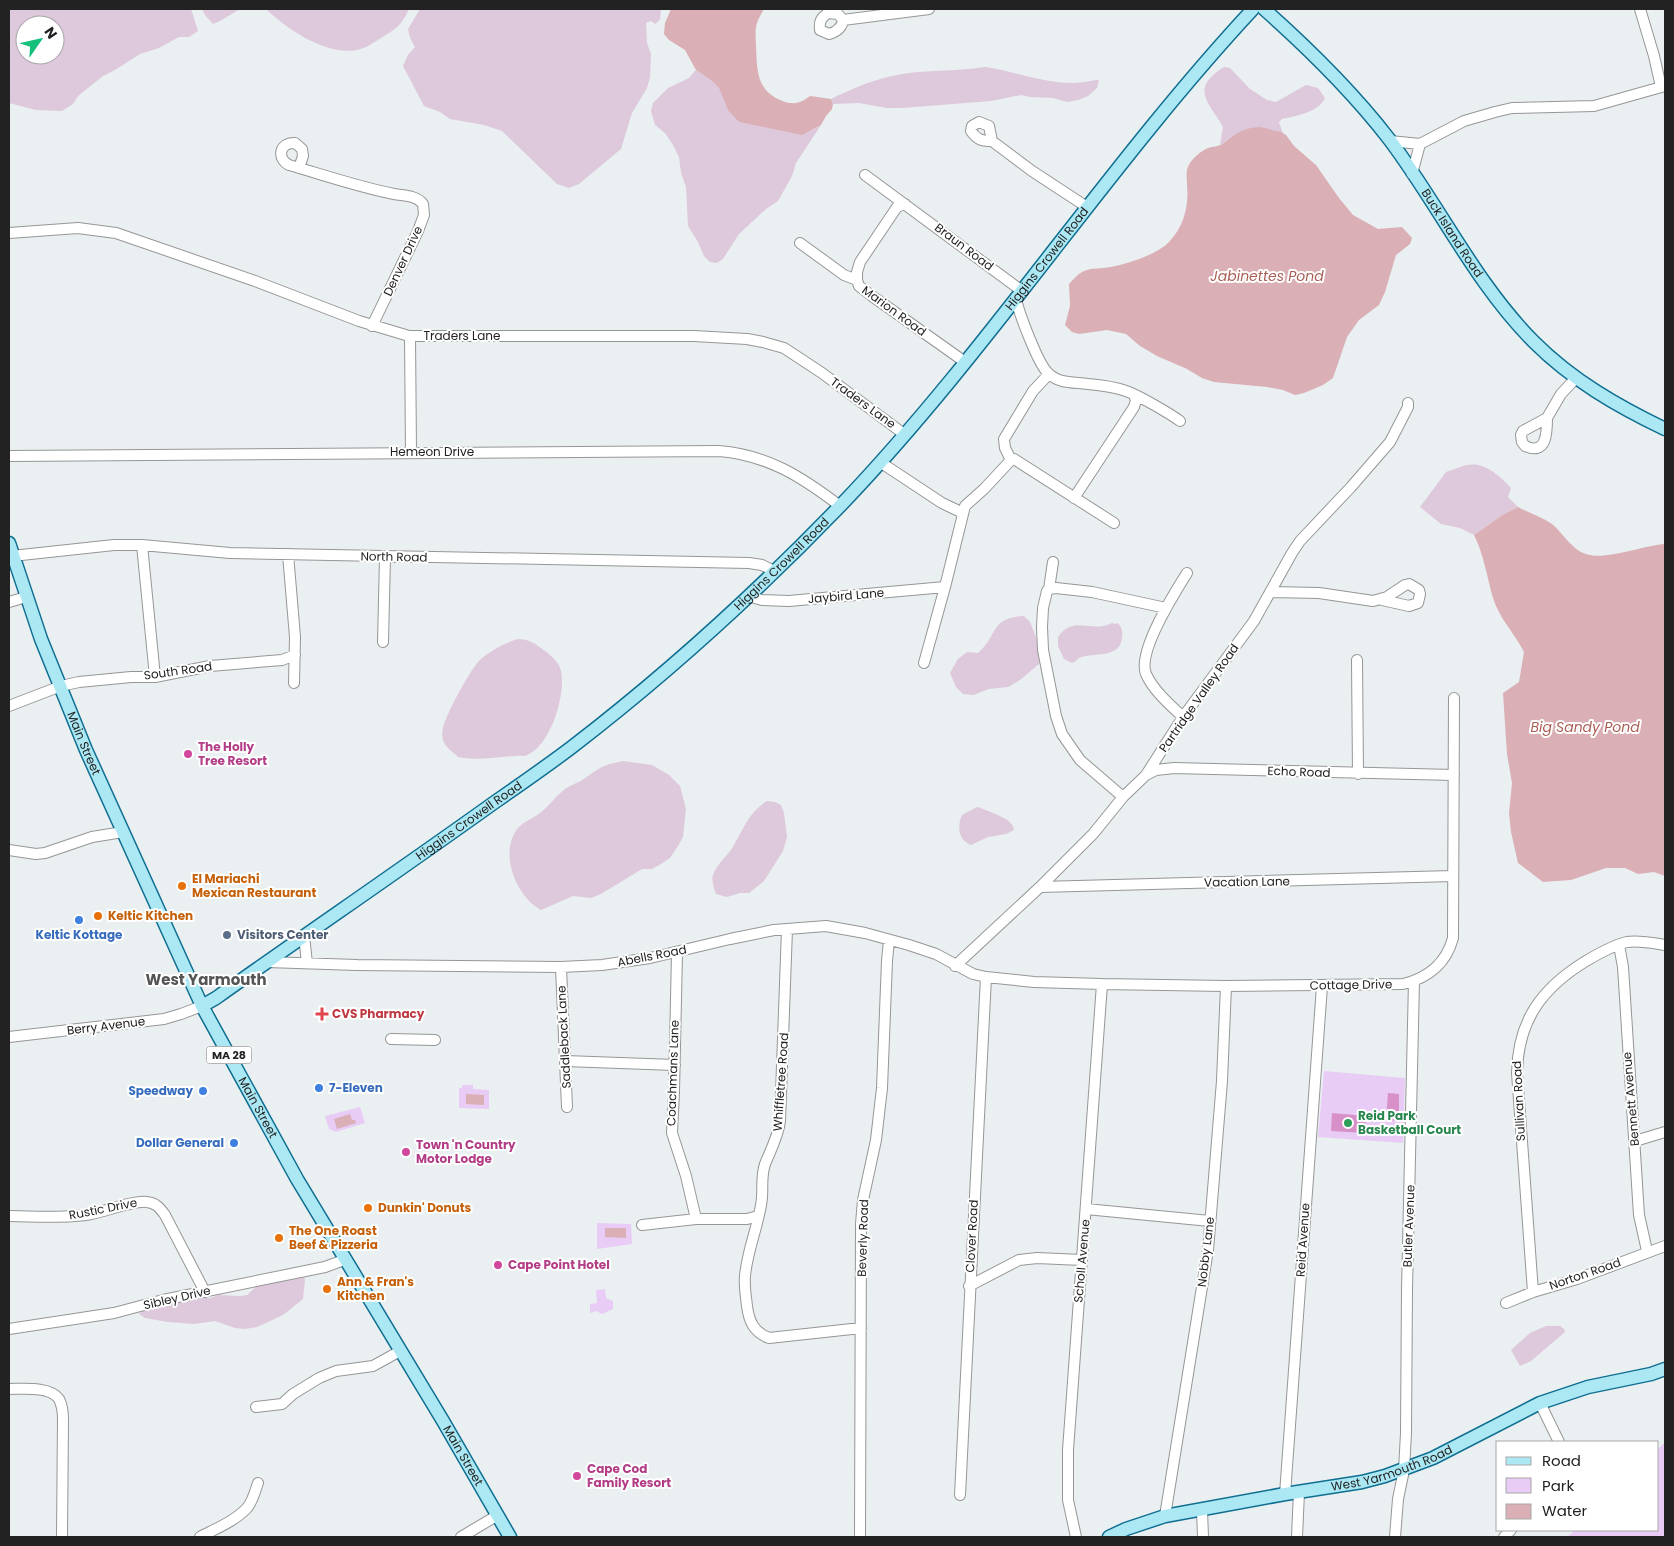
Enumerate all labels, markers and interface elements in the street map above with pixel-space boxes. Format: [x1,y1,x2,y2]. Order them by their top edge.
north arrow [15,15,65,65]
text: N [40,23,62,43]
street label: Buck Island Road [1418,185,1487,281]
street label: Higgins Crowell Road [1001,203,1092,314]
street label: Braun Road [931,219,997,274]
street label: Denver Drive [379,223,426,299]
water label: Jabinettes Pond [1210,266,1324,286]
street label: Marion Road [859,281,930,340]
street label: Traders Lane [424,327,501,344]
street label: Traders Lane [827,373,899,432]
street label: Hemeon Drive [390,443,474,460]
street label: Higgins Crowell Road [730,513,832,614]
street label: North Road [360,547,428,566]
street label: Jaybird Lane [807,584,885,607]
street label: Partridge Valley Road [1155,640,1243,755]
street label: South Road [143,657,213,684]
street label: Main Street [63,709,105,778]
water label: Big Sandy Pond [1530,717,1640,737]
place label: The Holly Tree Resort [198,738,267,769]
marker: The Holly Tree Resort [182,748,194,760]
street label: Echo Road [1267,762,1331,781]
street label: Higgins Crowell Road [412,777,525,864]
place label: El Mariachi Mexican Restaurant [192,870,316,901]
street label: Vacation Lane [1204,872,1290,891]
marker: El Mariachi Mexican Restaurant [176,880,188,892]
place label: Keltic Kitchen [108,907,193,924]
marker: Keltic Kitchen [92,910,104,922]
marker: Keltic Kottage [73,914,85,926]
place label: Keltic Kottage [36,926,123,943]
place label: Visitors Center [237,926,328,943]
marker: Visitors Center [221,929,233,941]
street label: Abells Road [616,940,688,971]
district label: West Yarmouth [145,969,267,990]
street label: Cottage Drive [1310,975,1392,994]
street label: Saddleback Lane [552,985,575,1089]
place label: CVS Pharmacy [332,1005,425,1022]
marker: CVS Pharmacy [316,1008,328,1020]
street label: Berry Avenue [66,1012,146,1039]
street label: Coachmans Lane [662,1020,683,1126]
street label: Whiffletree Road [769,1032,792,1132]
road number: MA 28 [206,1046,252,1064]
street label: Bennett Avenue [1618,1051,1643,1147]
street label: Sullivan Road [1508,1060,1529,1142]
street label: Main Street [235,1074,282,1141]
place label: 7-Eleven [329,1079,383,1096]
place label: Speedway [128,1082,193,1099]
marker: 7-Eleven [313,1082,325,1094]
marker: Speedway [197,1085,209,1097]
place label: Reid Park Basketball Court [1358,1107,1461,1138]
marker: Reid Park Basketball Court [1342,1117,1354,1129]
place label: Dollar General [136,1134,224,1151]
place label: Town 'n Country Motor Lodge [416,1136,516,1167]
marker: Dollar General [228,1137,240,1149]
marker: Town 'n Country Motor Lodge [400,1146,412,1158]
street label: Butler Avenue [1399,1184,1418,1268]
street label: Rustic Drive [67,1194,138,1223]
place label: Dunkin' Donuts [378,1199,472,1216]
street label: Beverly Road [853,1199,872,1277]
street label: Clover Road [961,1199,982,1273]
marker: Dunkin' Donuts [362,1202,374,1214]
street label: Reid Avenue [1291,1202,1314,1278]
street label: Nobby Lane [1193,1216,1218,1288]
street label: Scholl Avenue [1069,1218,1094,1303]
place label: The One Roast Beef & Pizzeria [289,1222,378,1253]
marker: The One Roast Beef & Pizzeria [273,1232,285,1244]
street label: Norton Road [1547,1253,1623,1294]
place label: Cape Point Hotel [508,1256,610,1273]
marker: Cape Point Hotel [492,1259,504,1271]
place label: Ann & Fran's Kitchen [337,1273,414,1304]
street label: Sibley Drive [142,1282,212,1314]
marker: Ann & Fran's Kitchen [321,1283,333,1295]
street label: Main Street [439,1422,488,1489]
street label: West Yarmouth Road [1330,1441,1455,1495]
legend [1496,1441,1659,1531]
text: Road [1542,1450,1581,1471]
place label: Cape Cod Family Resort [587,1460,671,1491]
marker: Cape Cod Family Resort [571,1470,583,1482]
text: Park [1542,1475,1574,1496]
text: Water [1542,1500,1588,1521]

